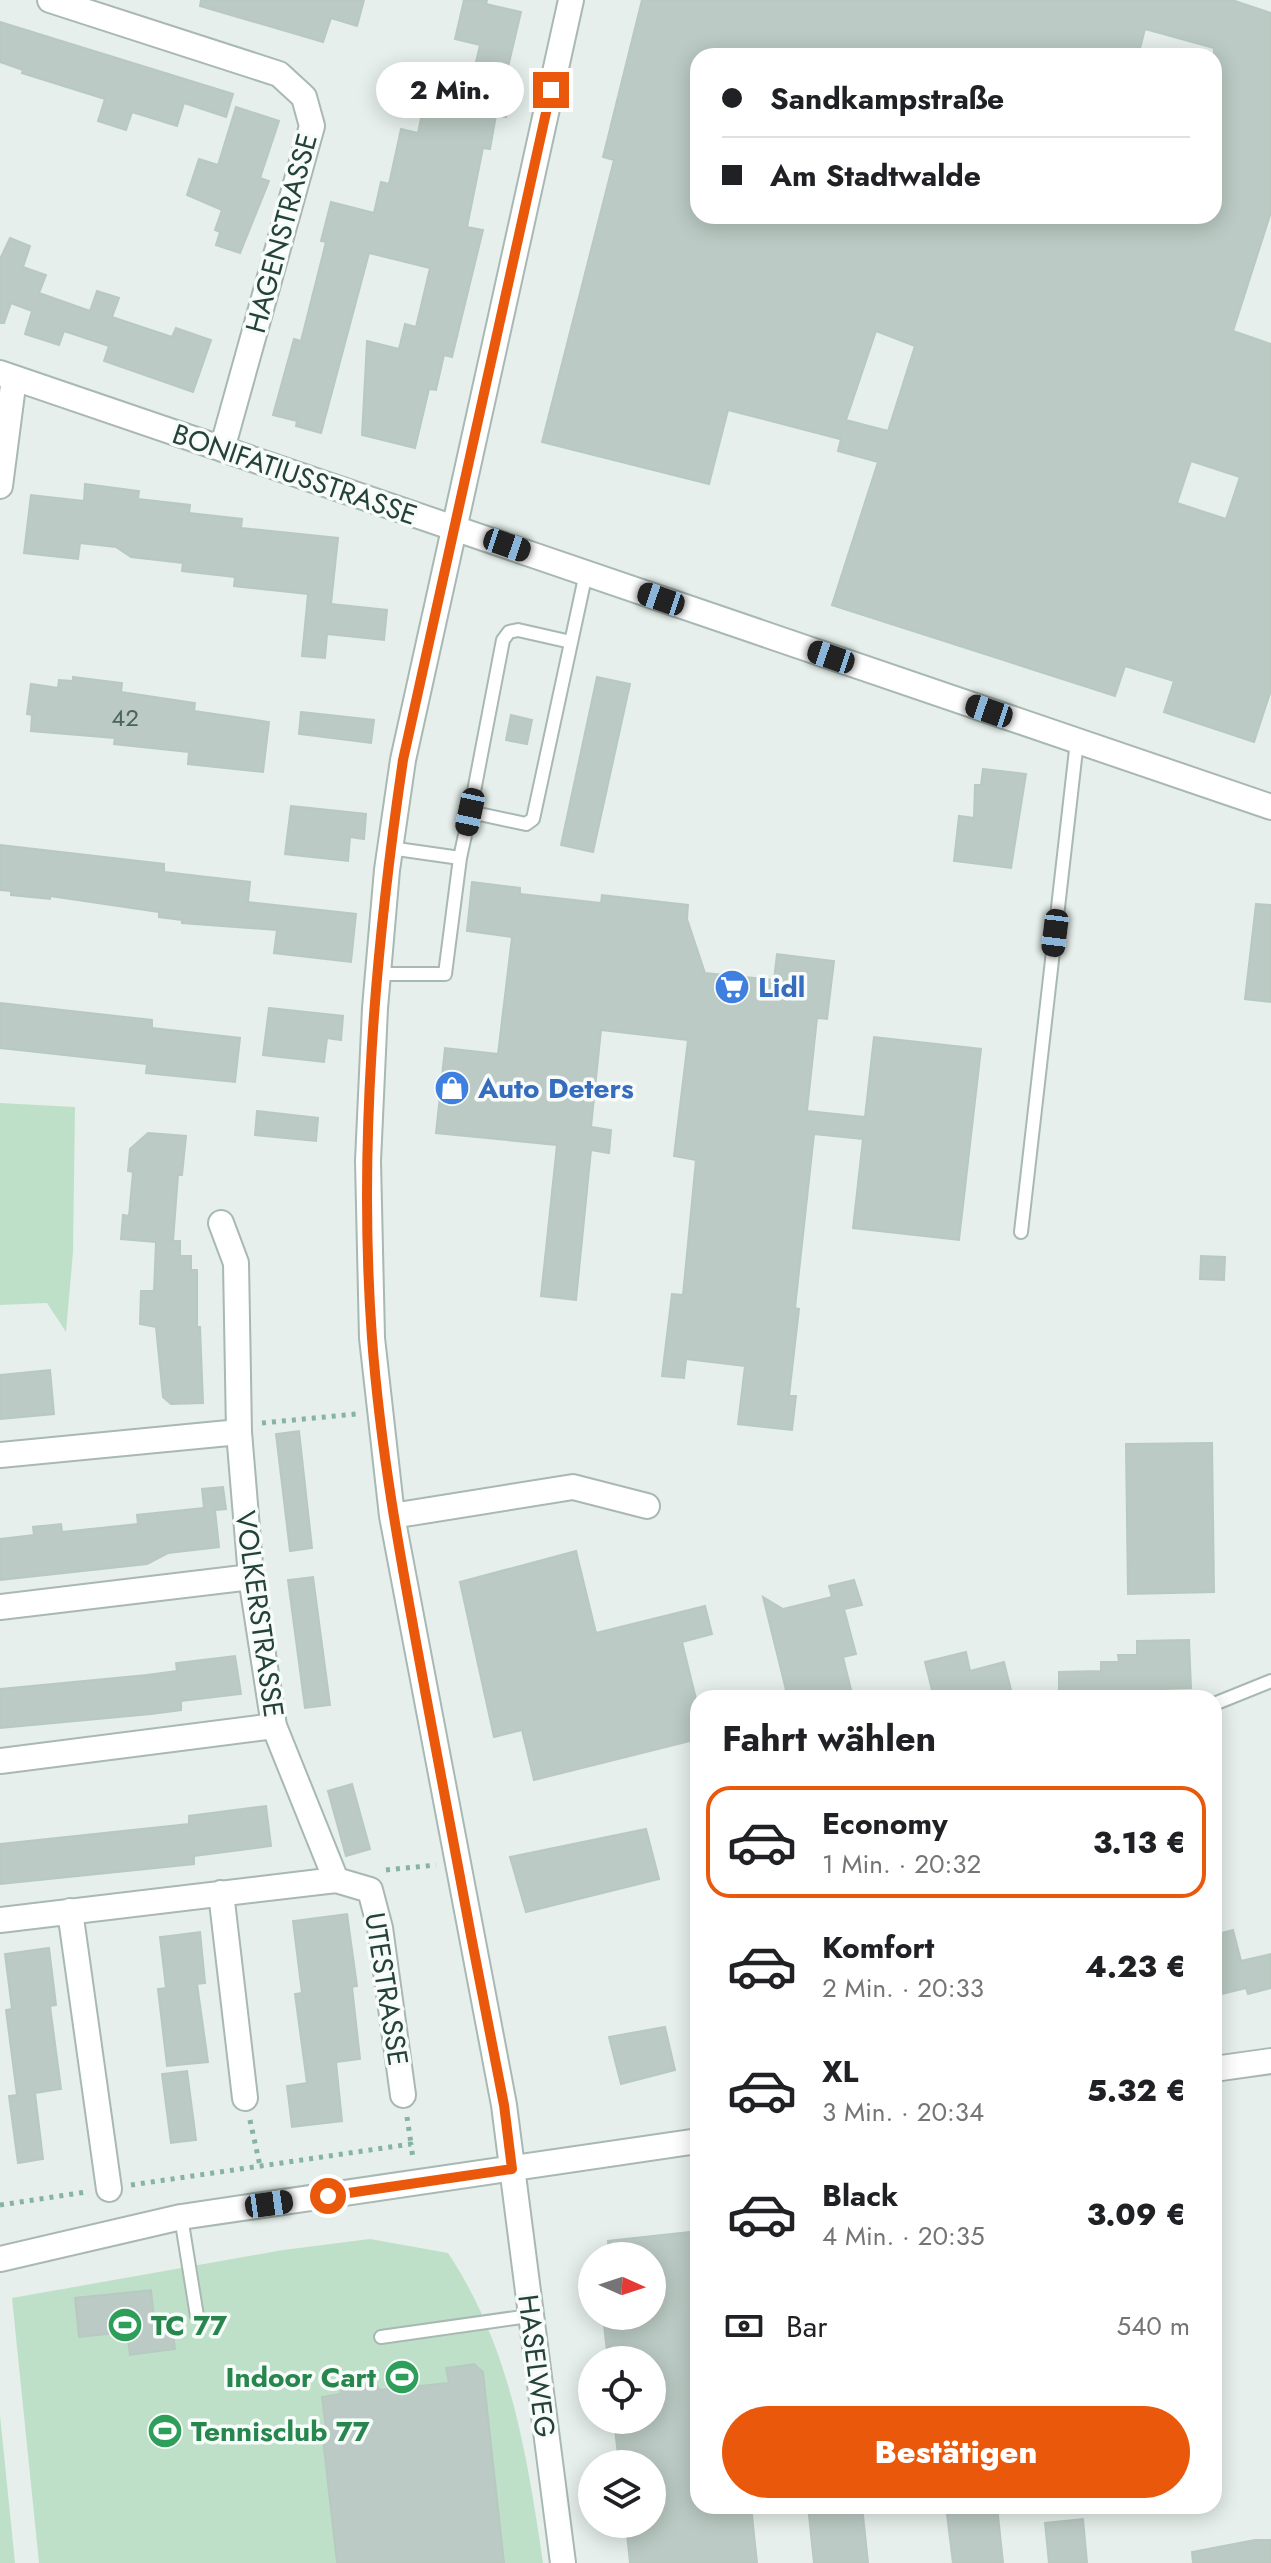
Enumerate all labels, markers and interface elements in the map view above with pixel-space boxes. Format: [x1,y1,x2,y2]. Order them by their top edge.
callout: 2 Min. [375,62,523,118]
text: 2 Min. [410,71,490,109]
route end [533,72,569,108]
text: Sandkampstraße [770,77,1004,120]
street label: HAGENSTRASSE [235,129,328,337]
text: Am Stadtwalde [770,154,981,197]
street label: BONIFATIUSSTRASSE [167,413,423,536]
car [480,526,534,564]
car [634,580,688,618]
car [804,638,858,676]
car [962,692,1016,730]
house number: 42 [111,700,139,735]
car [453,786,487,838]
car [1040,908,1070,958]
place label: Lidl [758,967,805,1008]
supermarket icon: Lidl [713,968,751,1006]
place label: Auto Deters [477,1068,634,1109]
shop icon: Auto Deters [433,1069,471,1107]
street label: VOLKERSTRASSE [225,1508,294,1720]
text: Fahrt wählen [722,1712,936,1764]
text: Economy [822,1802,948,1845]
icon: car [726,1806,798,1878]
text: 3.13 € [1093,1821,1186,1864]
text: 1 Min. · 20:32 [822,1845,981,1883]
street label: UTESTRASSE [354,1910,419,2069]
text: Komfort [822,1926,934,1969]
icon: car [726,1930,798,2002]
text: 4.23 € [1085,1945,1186,1988]
text: 2 Min. · 20:33 [822,1969,984,2007]
text: XL [822,2050,858,2093]
icon: car [726,2054,798,2126]
text: 5.32 € [1087,2069,1186,2112]
text: 3 Min. · 20:34 [822,2093,984,2131]
text: Black [822,2174,898,2217]
route start [310,2178,346,2214]
icon: car [726,2178,798,2250]
car [244,2189,294,2219]
text: 3.09 € [1087,2193,1186,2236]
text: 4 Min. · 20:35 [822,2217,985,2255]
north arrow [578,2242,666,2330]
map controls [578,2242,666,2538]
street label: HASELWEG [507,2292,566,2440]
icon: cash [722,2304,766,2348]
place label: TC 77 [151,2305,227,2346]
text: Bar [786,2305,827,2348]
sports icon: TC 77 [106,2306,144,2344]
text: 540 m [1116,2307,1190,2345]
button: locate [578,2346,666,2434]
place label: Indoor Cart [226,2357,376,2398]
sports icon: Indoor Cart [383,2358,421,2396]
button: Bestätigen [722,2406,1190,2498]
place label: Tennisclub 77 [191,2411,370,2452]
sports icon: Tennisclub 77 [146,2412,184,2450]
button: layers [578,2450,666,2538]

